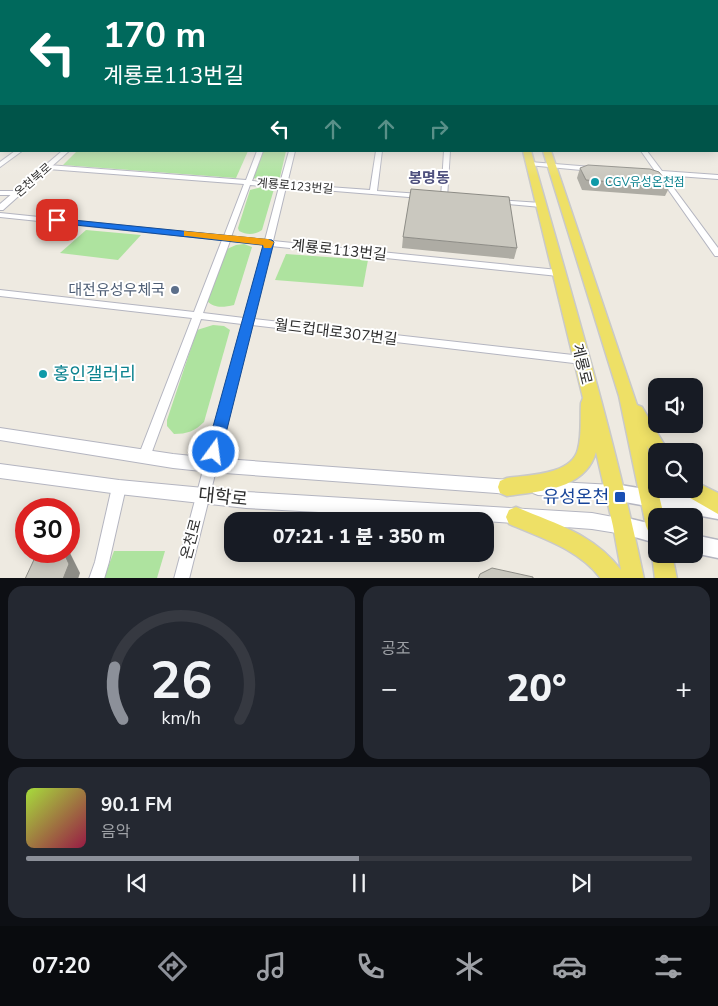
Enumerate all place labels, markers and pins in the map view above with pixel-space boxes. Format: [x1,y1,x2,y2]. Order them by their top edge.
place label: CGV유성온천점 [605,174,685,190]
marker: CGV유성온천점 [589,176,601,188]
pin [36,199,78,241]
place label: 대전유성우체국 [68,280,165,300]
marker: 대전유성우체국 [169,284,181,296]
place label: 홍인갤러리 [53,362,136,386]
marker: 홍인갤러리 [37,368,49,380]
place label: 유성온천 [543,485,609,509]
marker: 유성온천 [613,490,627,504]

